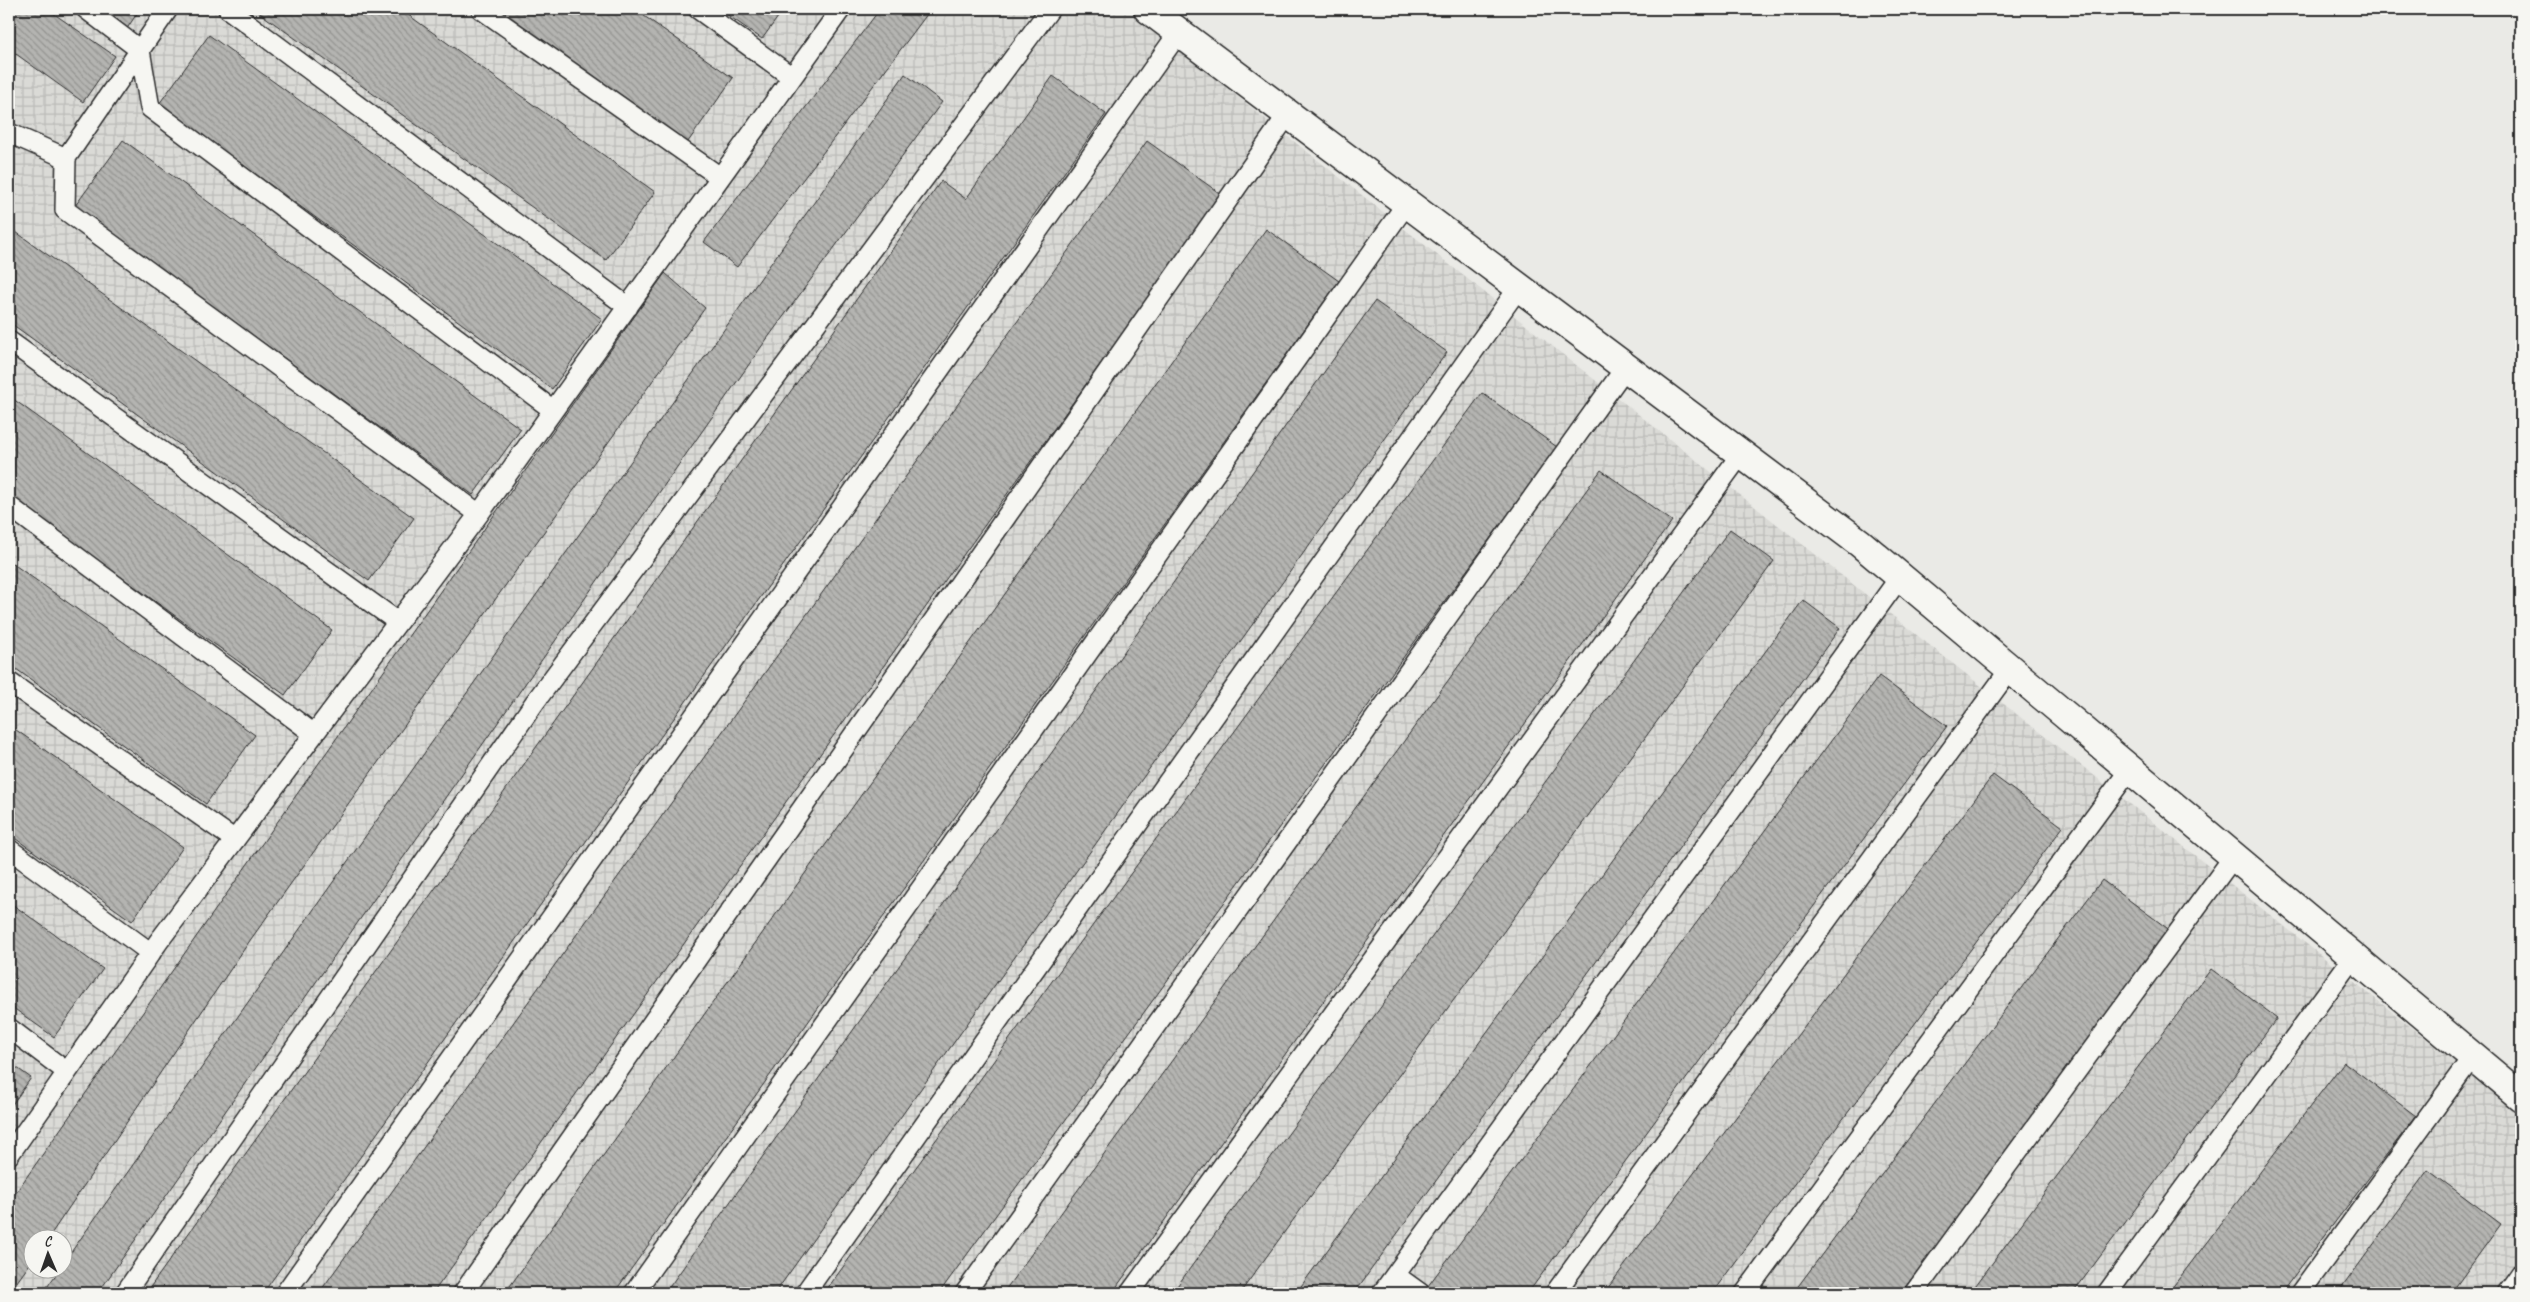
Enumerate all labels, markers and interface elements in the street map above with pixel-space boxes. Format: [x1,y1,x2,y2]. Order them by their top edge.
north arrow [22,1230,72,1280]
text: С [44,1233,53,1250]

